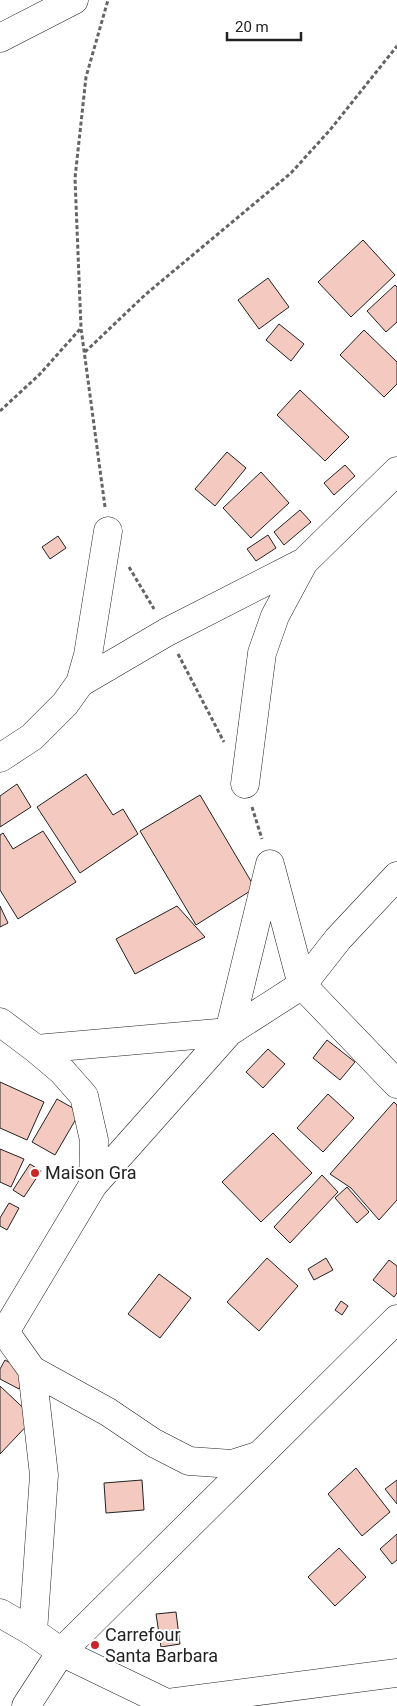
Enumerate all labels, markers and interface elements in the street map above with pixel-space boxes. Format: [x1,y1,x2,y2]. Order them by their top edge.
scale bar [227,10,301,42]
text: 20 m [235,18,269,36]
place label: Maison Gra [45,1162,137,1183]
marker: Maison Gra [29,1167,41,1179]
place label: Carrefour Santa Barbara [105,1624,218,1666]
marker: Carrefour Santa Barbara [89,1639,101,1651]

